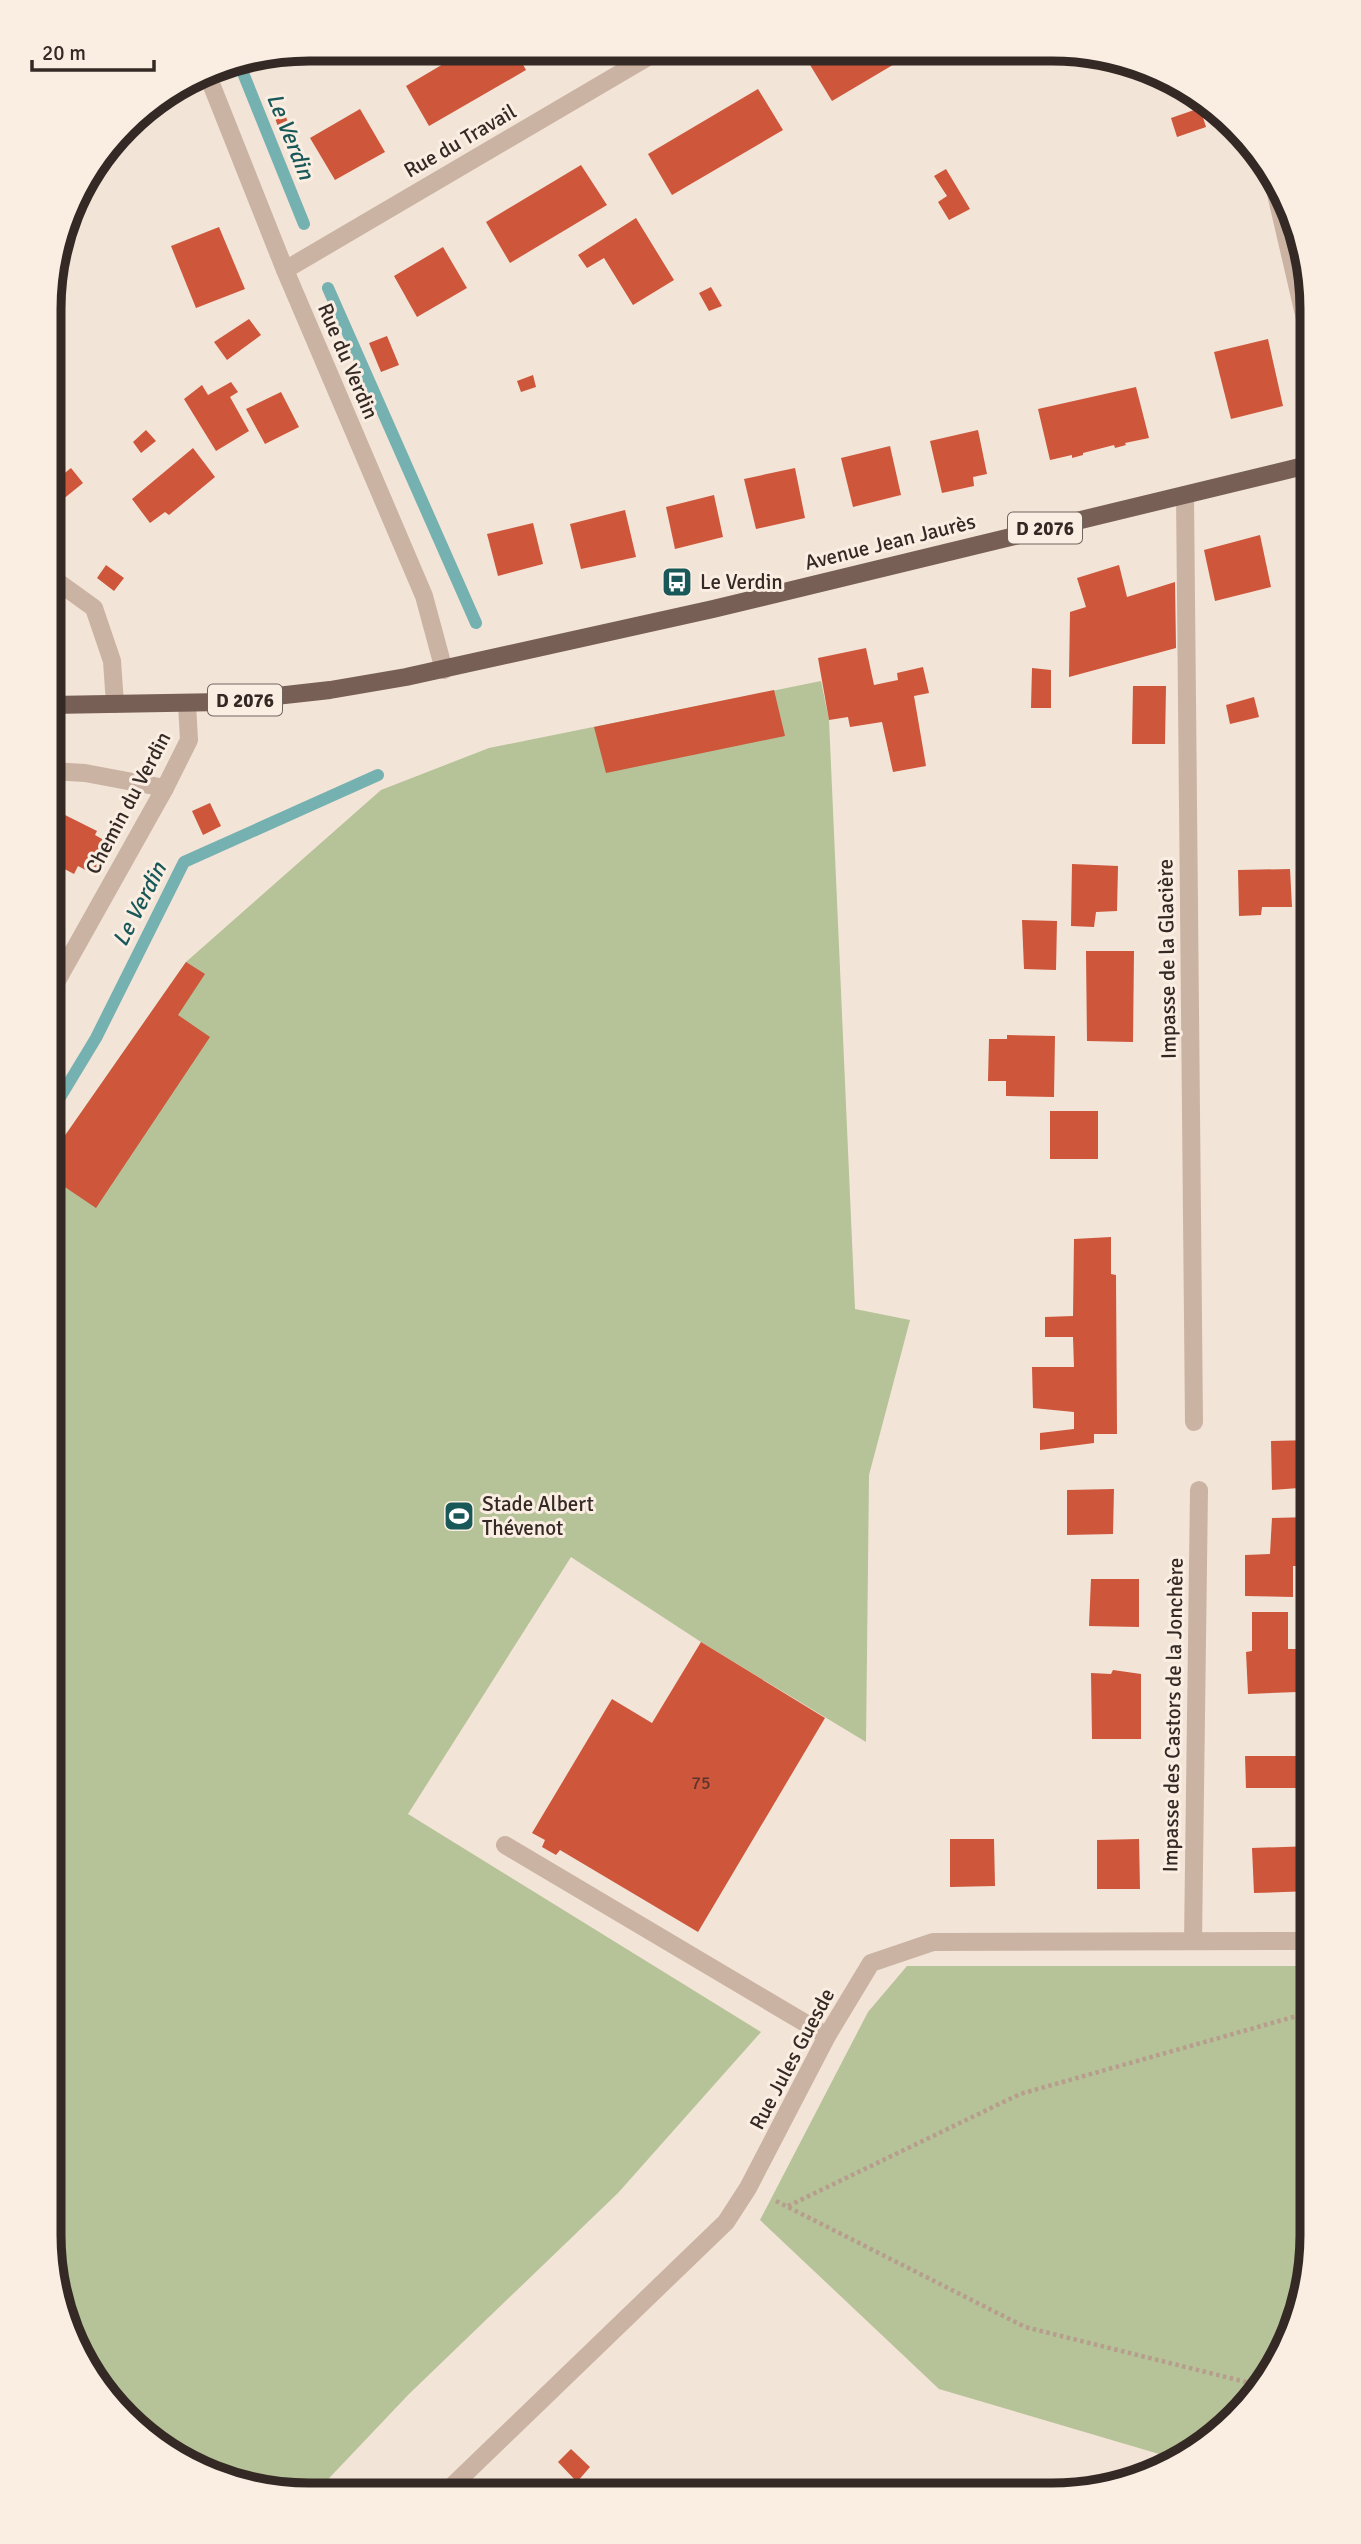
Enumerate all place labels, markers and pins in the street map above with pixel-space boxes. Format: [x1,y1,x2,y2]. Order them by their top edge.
bus stop icon: Le Verdin [660,565,694,599]
place label: Le Verdin [700,569,783,595]
place label: Stade Albert Thévenot [482,1491,594,1541]
sports icon: Stade Albert Thévenot [442,1499,476,1533]

